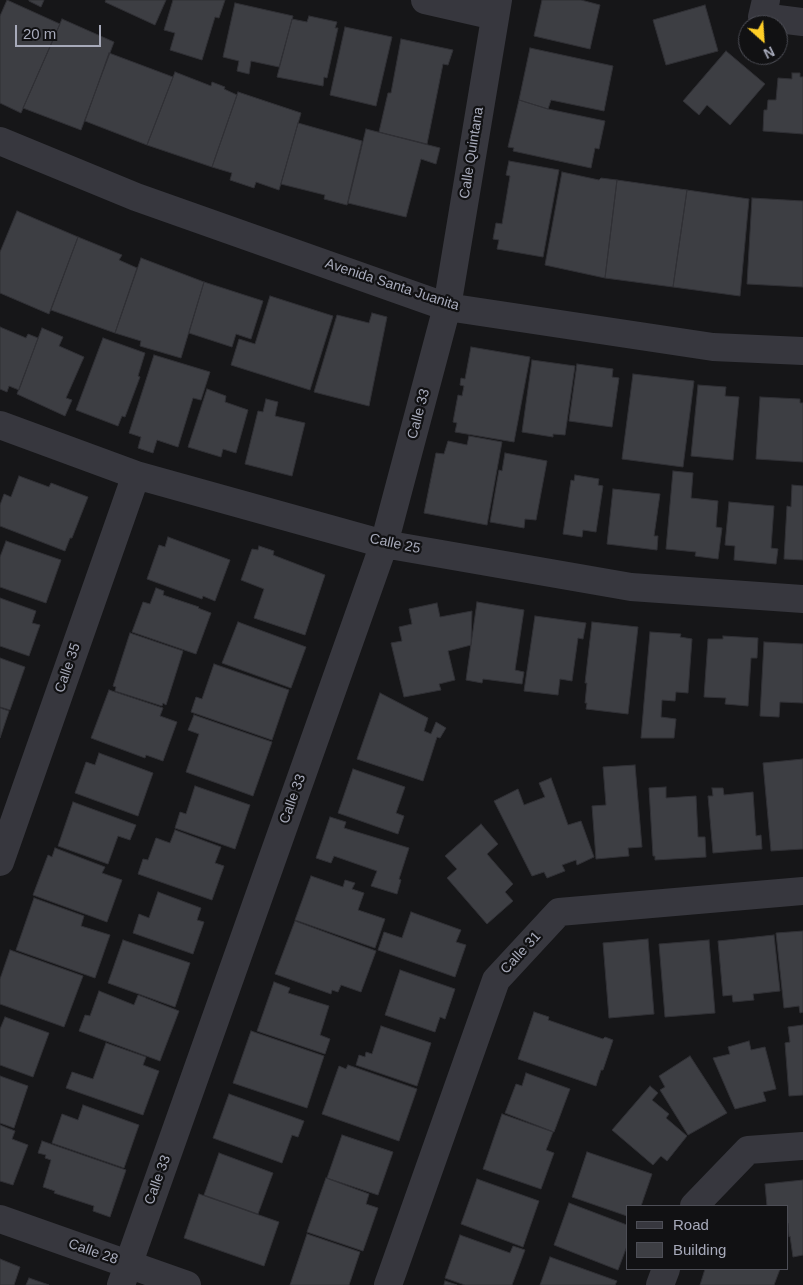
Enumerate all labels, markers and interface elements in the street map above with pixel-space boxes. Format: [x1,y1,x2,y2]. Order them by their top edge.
scale bar [18,15,104,47]
north arrow [738,15,788,65]
text: 20 m [23,25,56,42]
text: N [761,43,777,62]
street label: Calle Quintana [456,106,488,200]
street label: Avenida Santa Juanita [323,255,461,315]
street label: Calle 33 [404,387,434,441]
street label: Calle 25 [368,530,422,558]
street label: Calle 35 [52,641,84,695]
street label: Calle 33 [276,772,310,826]
street label: Calle 31 [497,928,545,978]
street label: Calle 33 [141,1153,175,1207]
legend [626,1205,788,1270]
text: Road [673,1216,709,1233]
street label: Calle 28 [66,1236,120,1268]
text: Building [673,1241,726,1258]

